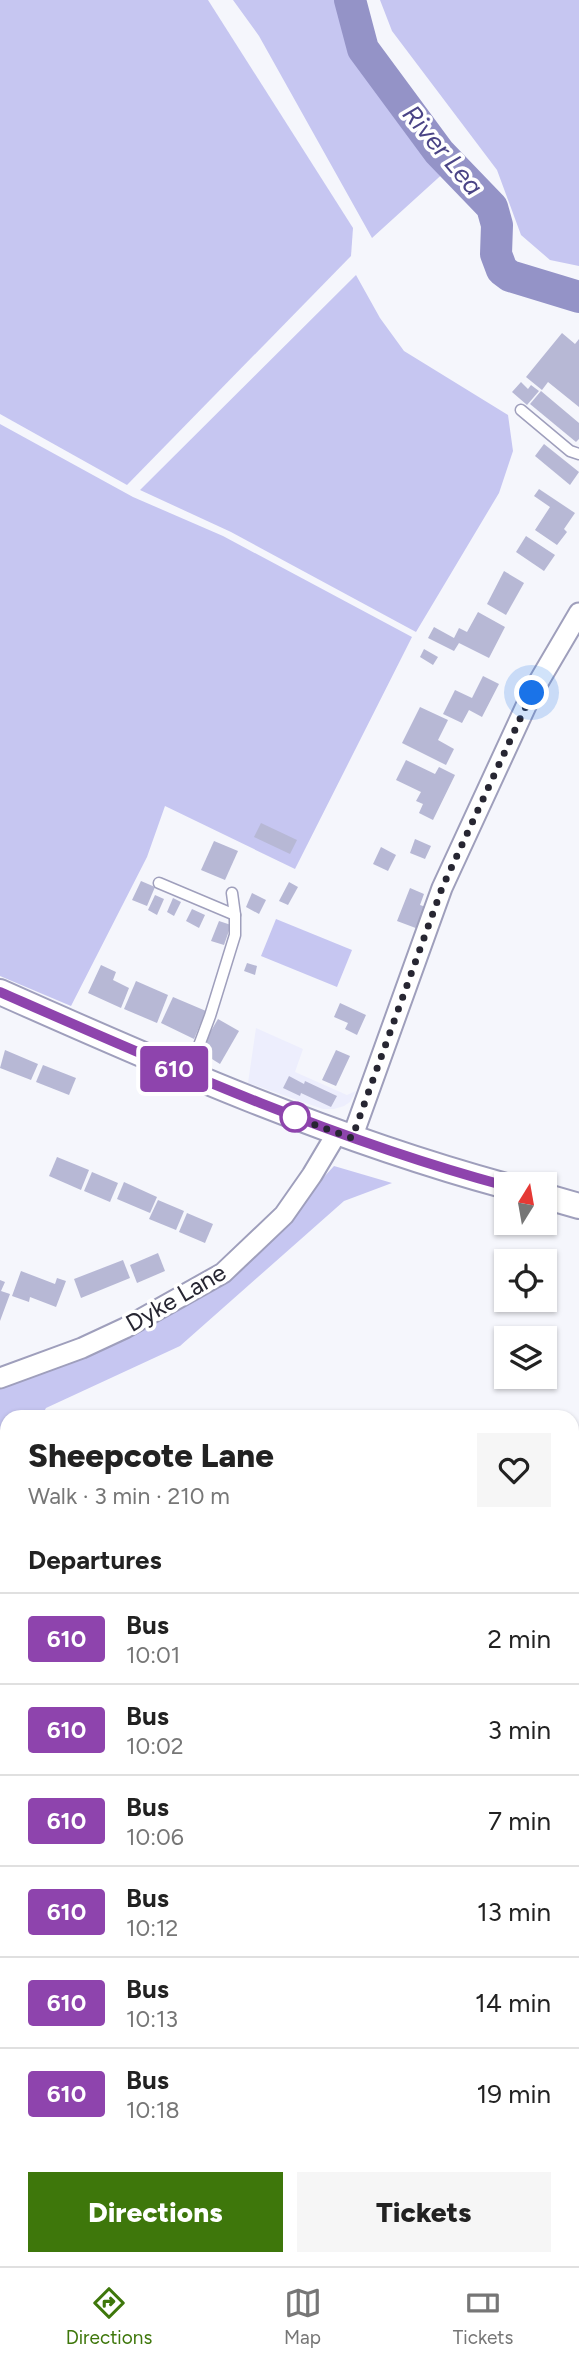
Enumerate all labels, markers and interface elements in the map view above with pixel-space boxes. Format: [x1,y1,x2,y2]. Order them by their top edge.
water label: River Lea [396,98,490,202]
your location [514,675,549,710]
line badge: 610 [134,1046,214,1092]
text: 610 [154,1054,194,1083]
unlabelled marker [280,1102,310,1132]
north arrow [494,1172,556,1236]
map controls [494,1172,557,1389]
button: locate [494,1249,557,1312]
street label: Dyke Lane [121,1257,231,1338]
button: layers [494,1326,557,1389]
button: heart [477,1433,551,1507]
text: Sheepcote Lane [28,1436,274,1475]
text: Walk · 3 min · 210 m [28,1482,230,1510]
text: Departures [28,1544,162,1576]
text: Bus [126,1609,169,1641]
text: 2 min [487,1623,551,1655]
text: 610 [47,1624,86,1653]
text: 10:01 [126,1641,180,1669]
text: Bus [126,1700,169,1732]
text: 3 min [488,1714,551,1746]
text: 610 [47,1715,86,1744]
text: 10:02 [126,1732,184,1760]
text: Bus [126,1791,169,1823]
text: 7 min [488,1805,551,1837]
text: 610 [47,1806,86,1835]
text: 10:06 [126,1823,184,1851]
text: Bus [126,1882,169,1914]
text: 13 min [477,1896,551,1928]
text: 610 [47,1897,86,1926]
text: 10:12 [126,1914,178,1942]
text: Bus [126,1973,169,2005]
text: 14 min [475,1987,551,2019]
text: 610 [47,1988,86,2017]
text: 10:13 [126,2005,178,2033]
text: Bus [126,2064,169,2096]
text: 19 min [476,2078,551,2110]
text: 610 [47,2079,86,2108]
text: 10:18 [126,2096,180,2124]
button: Directions [28,2172,283,2252]
button: Tickets [297,2172,551,2252]
tab: Directions [66,2284,152,2349]
tab: Map [284,2284,322,2349]
tab: Tickets [453,2284,513,2349]

